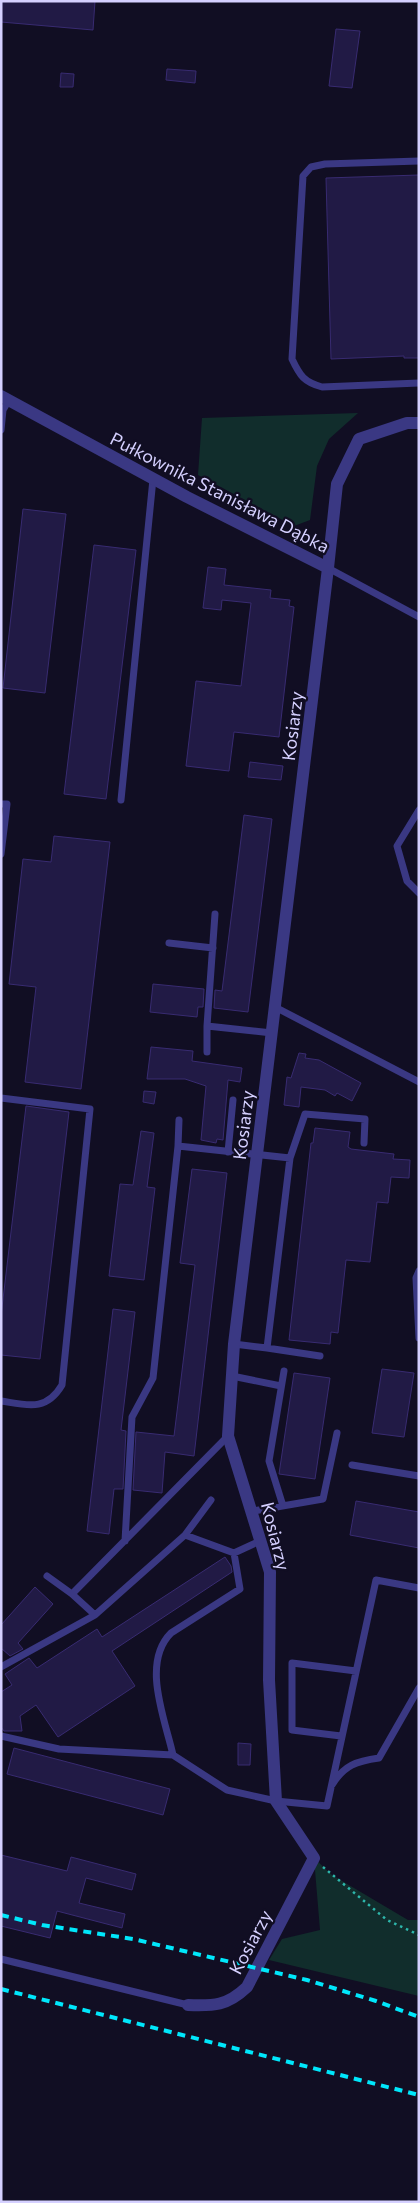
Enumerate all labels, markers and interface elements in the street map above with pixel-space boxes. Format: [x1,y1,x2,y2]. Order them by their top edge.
street label: Pułkownika Stanisława Dąbka [107,427,333,557]
street label: Kosiarzy [277,690,307,762]
street label: Kosiarzy [228,1089,258,1161]
street label: Kosiarzy [257,1500,295,1572]
street label: Kosiarzy [224,1906,276,1978]

